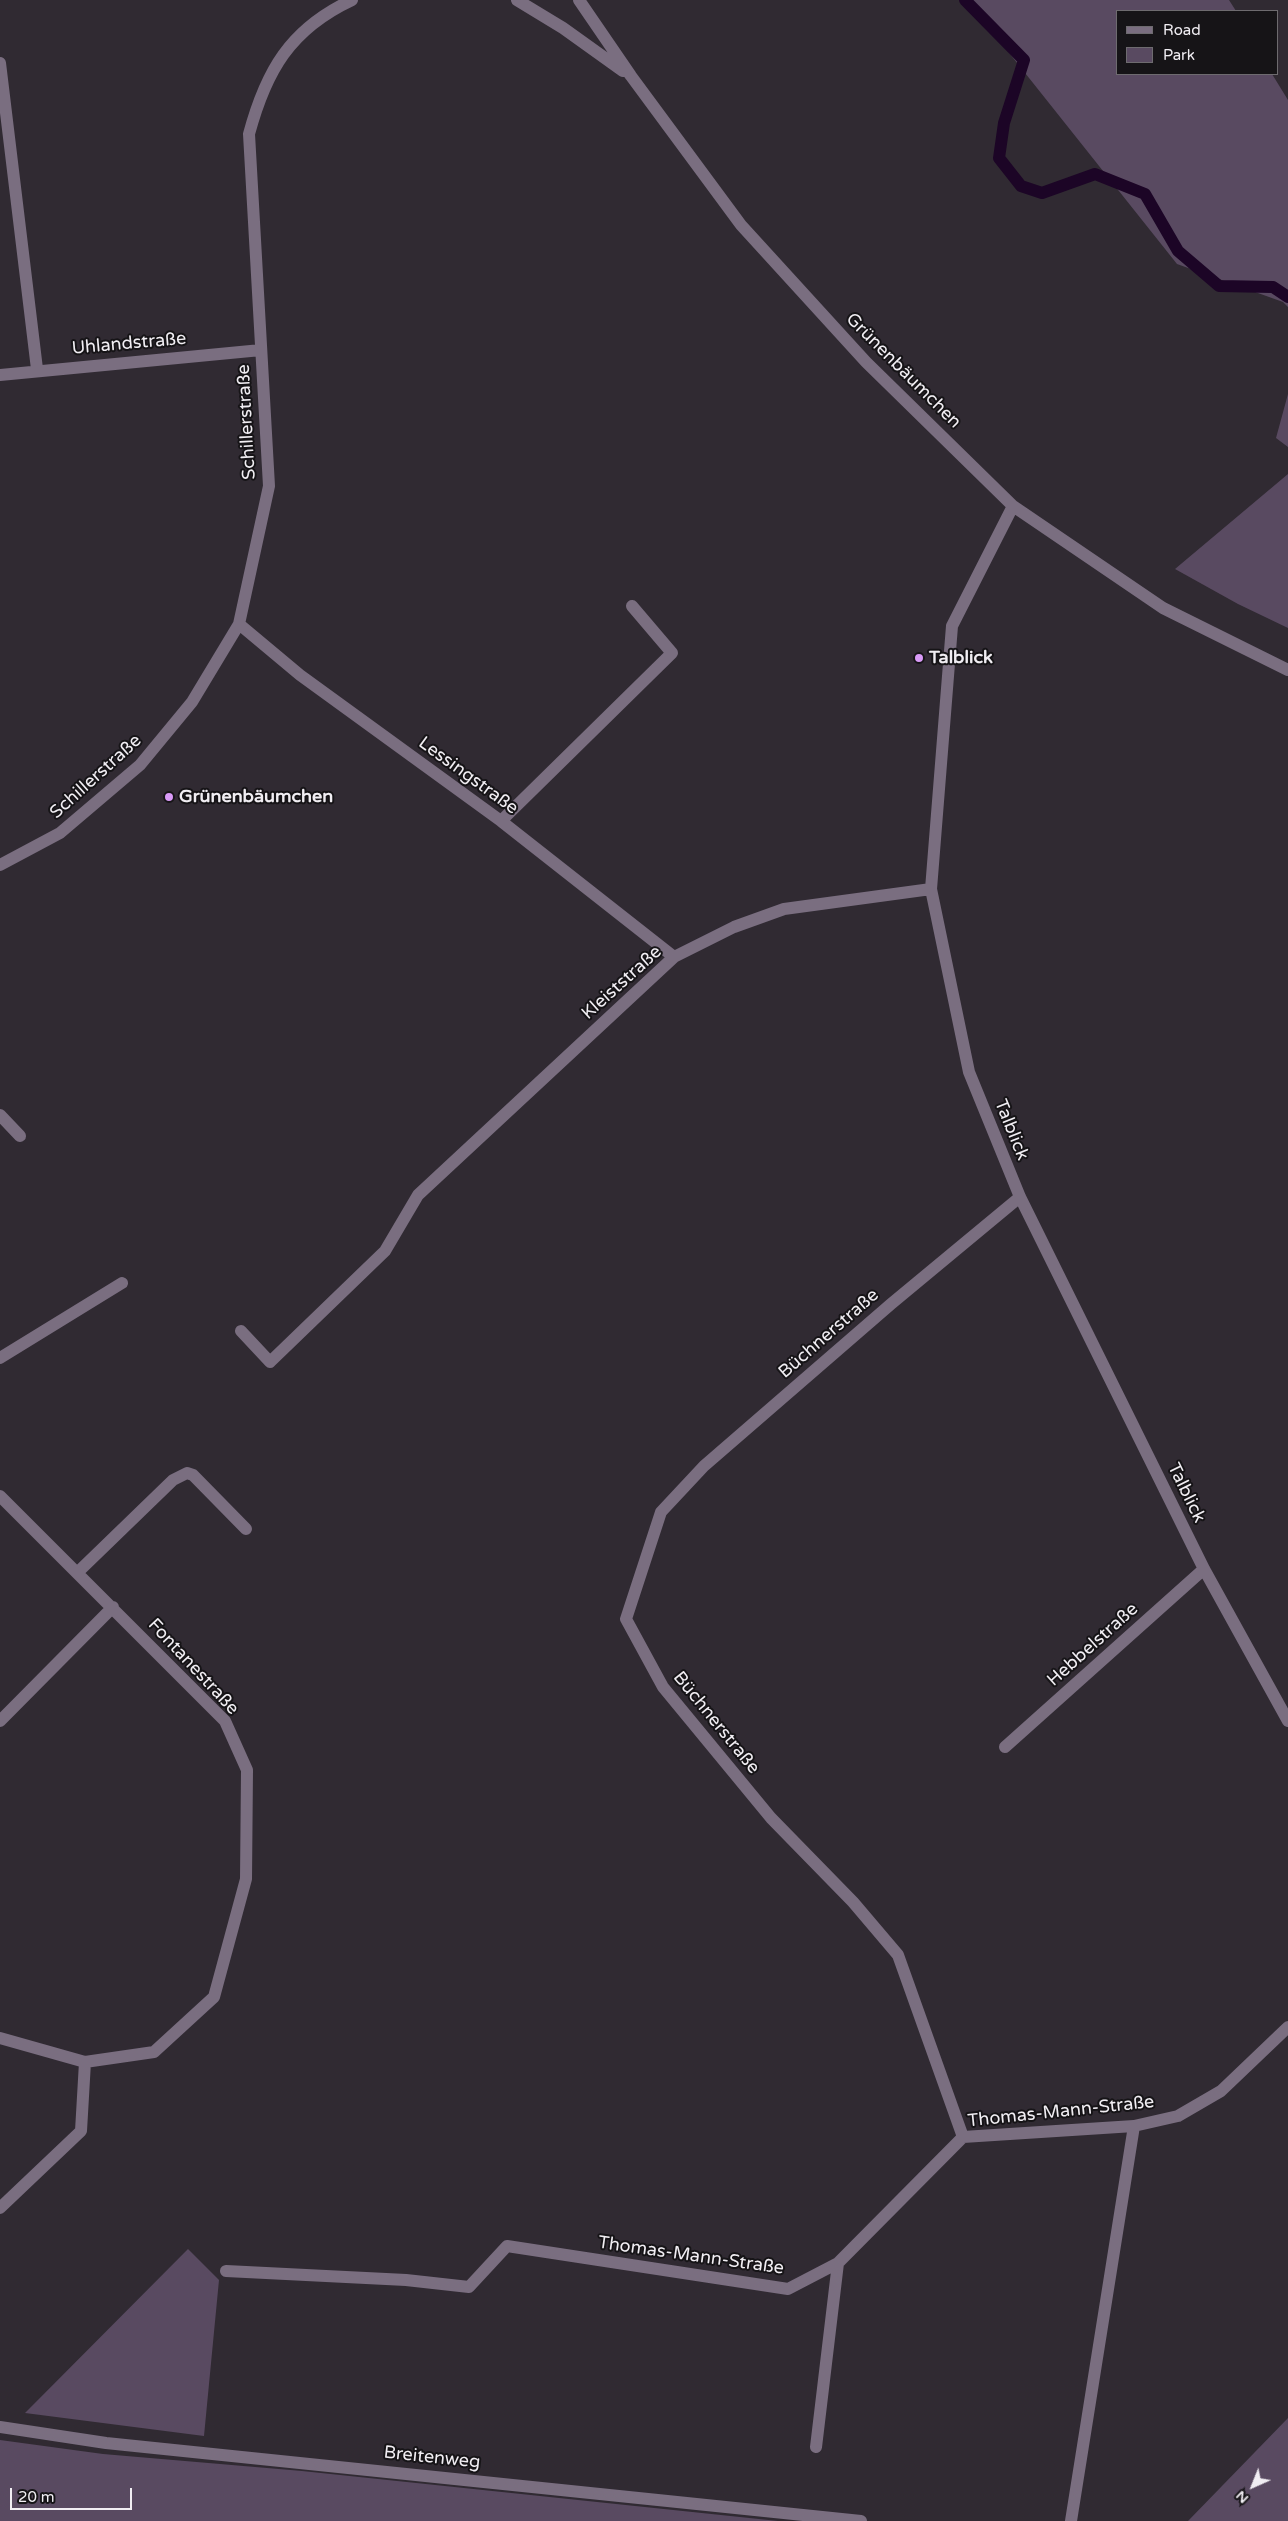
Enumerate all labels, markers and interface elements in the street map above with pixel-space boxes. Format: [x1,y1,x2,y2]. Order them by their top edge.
legend [1116,10,1278,75]
text: Road [1163,21,1201,39]
text: Park [1163,46,1195,64]
street label: Grünenbäumchen [841,309,965,433]
street label: Uhlandstraße [71,328,187,360]
street label: Schillerstraße [233,364,261,480]
place label: Talblick [929,647,993,669]
marker: Talblick [913,652,925,664]
street label: Schillerstraße [46,730,146,824]
street label: Lessingstraße [414,733,522,819]
place label: Grünenbäumchen [179,786,333,808]
marker: Grünenbäumchen [163,791,175,803]
street label: Kleiststraße [578,941,666,1025]
street label: Talblick [989,1096,1033,1164]
street label: Büchnerstraße [775,1285,883,1383]
street label: Talblick [1162,1460,1210,1526]
street label: Hebbelstraße [1043,1599,1143,1691]
street label: Fontanestraße [143,1614,243,1720]
street label: Büchnerstraße [668,1667,764,1779]
street label: Thomas-Mann-Straße [967,2091,1155,2133]
street label: Thomas-Mann-Straße [597,2232,785,2280]
street label: Breitenweg [383,2442,481,2474]
north arrow [1228,2461,1278,2511]
scale bar [12,2478,135,2510]
text: N [1232,2487,1252,2507]
text: 20 m [18,2488,55,2506]

